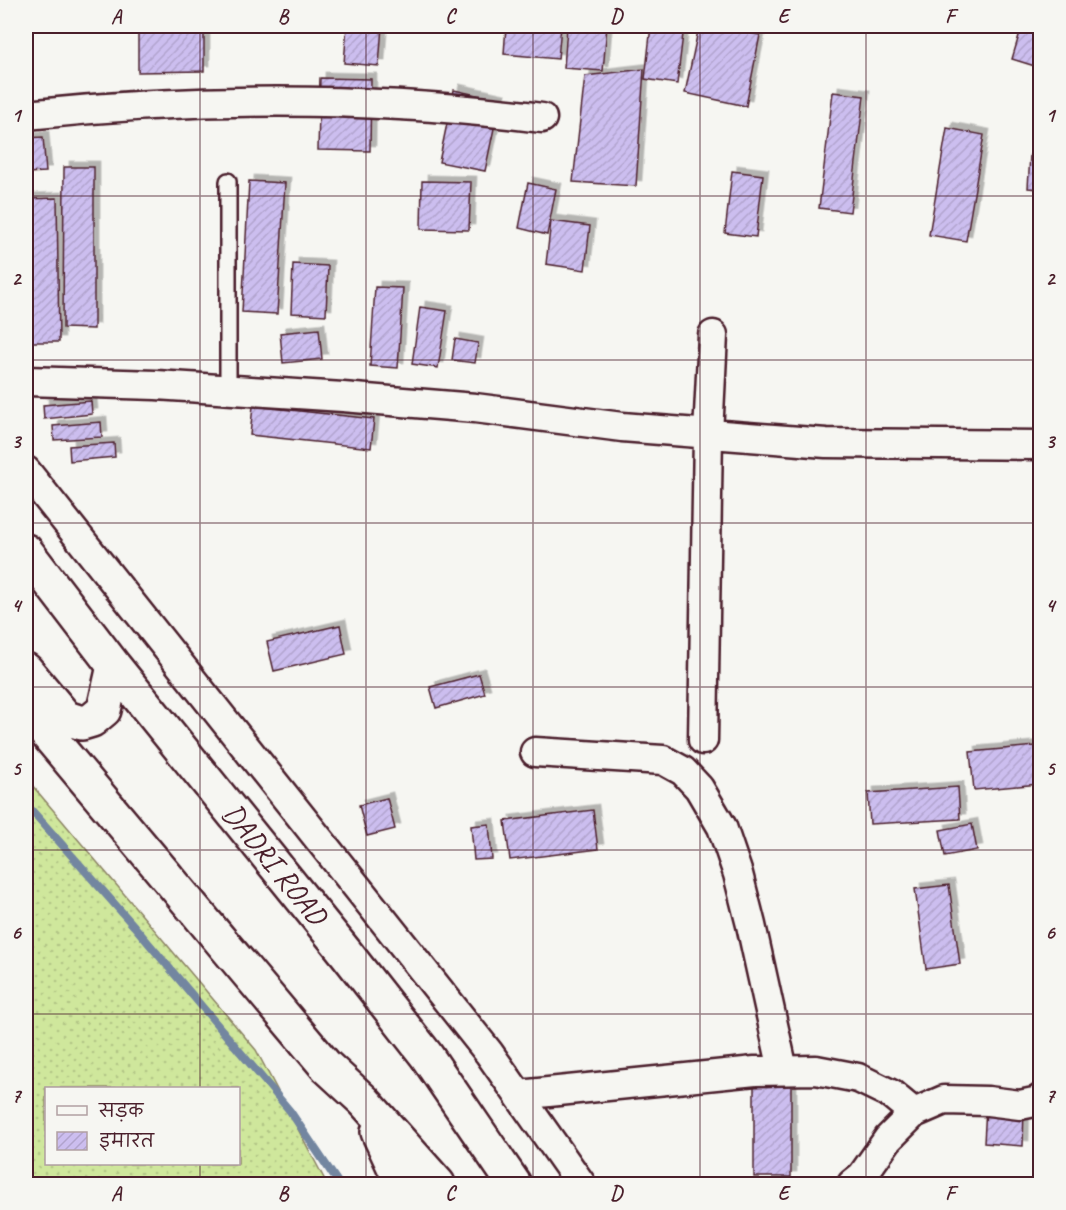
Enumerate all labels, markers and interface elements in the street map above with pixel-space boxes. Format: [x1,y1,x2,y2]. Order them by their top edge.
text: A [111,4,123,29]
text: B [278,4,290,29]
text: C [445,4,457,29]
text: D [610,4,624,29]
text: E [778,4,792,29]
text: F [945,4,959,29]
text: 1 [12,103,23,128]
text: 1 [1046,103,1057,128]
text: 2 [12,266,23,291]
text: 2 [1046,266,1057,291]
text: 3 [12,429,23,454]
text: 3 [1046,429,1057,454]
text: 4 [12,593,24,618]
text: 4 [1046,593,1058,618]
text: 5 [12,756,23,781]
text: 5 [1046,756,1057,781]
street label: DADRI ROAD [214,795,337,935]
text: 6 [11,920,22,945]
text: 6 [1045,920,1056,945]
text: 7 [12,1083,23,1108]
text: 7 [1046,1083,1057,1108]
legend [45,1087,240,1165]
text: सड़क [98,1100,144,1122]
text: इमारत [99,1130,155,1152]
text: A [111,1181,123,1206]
text: B [278,1181,290,1206]
text: C [445,1181,457,1206]
text: D [610,1181,624,1206]
text: E [778,1181,792,1206]
text: F [945,1181,959,1206]

